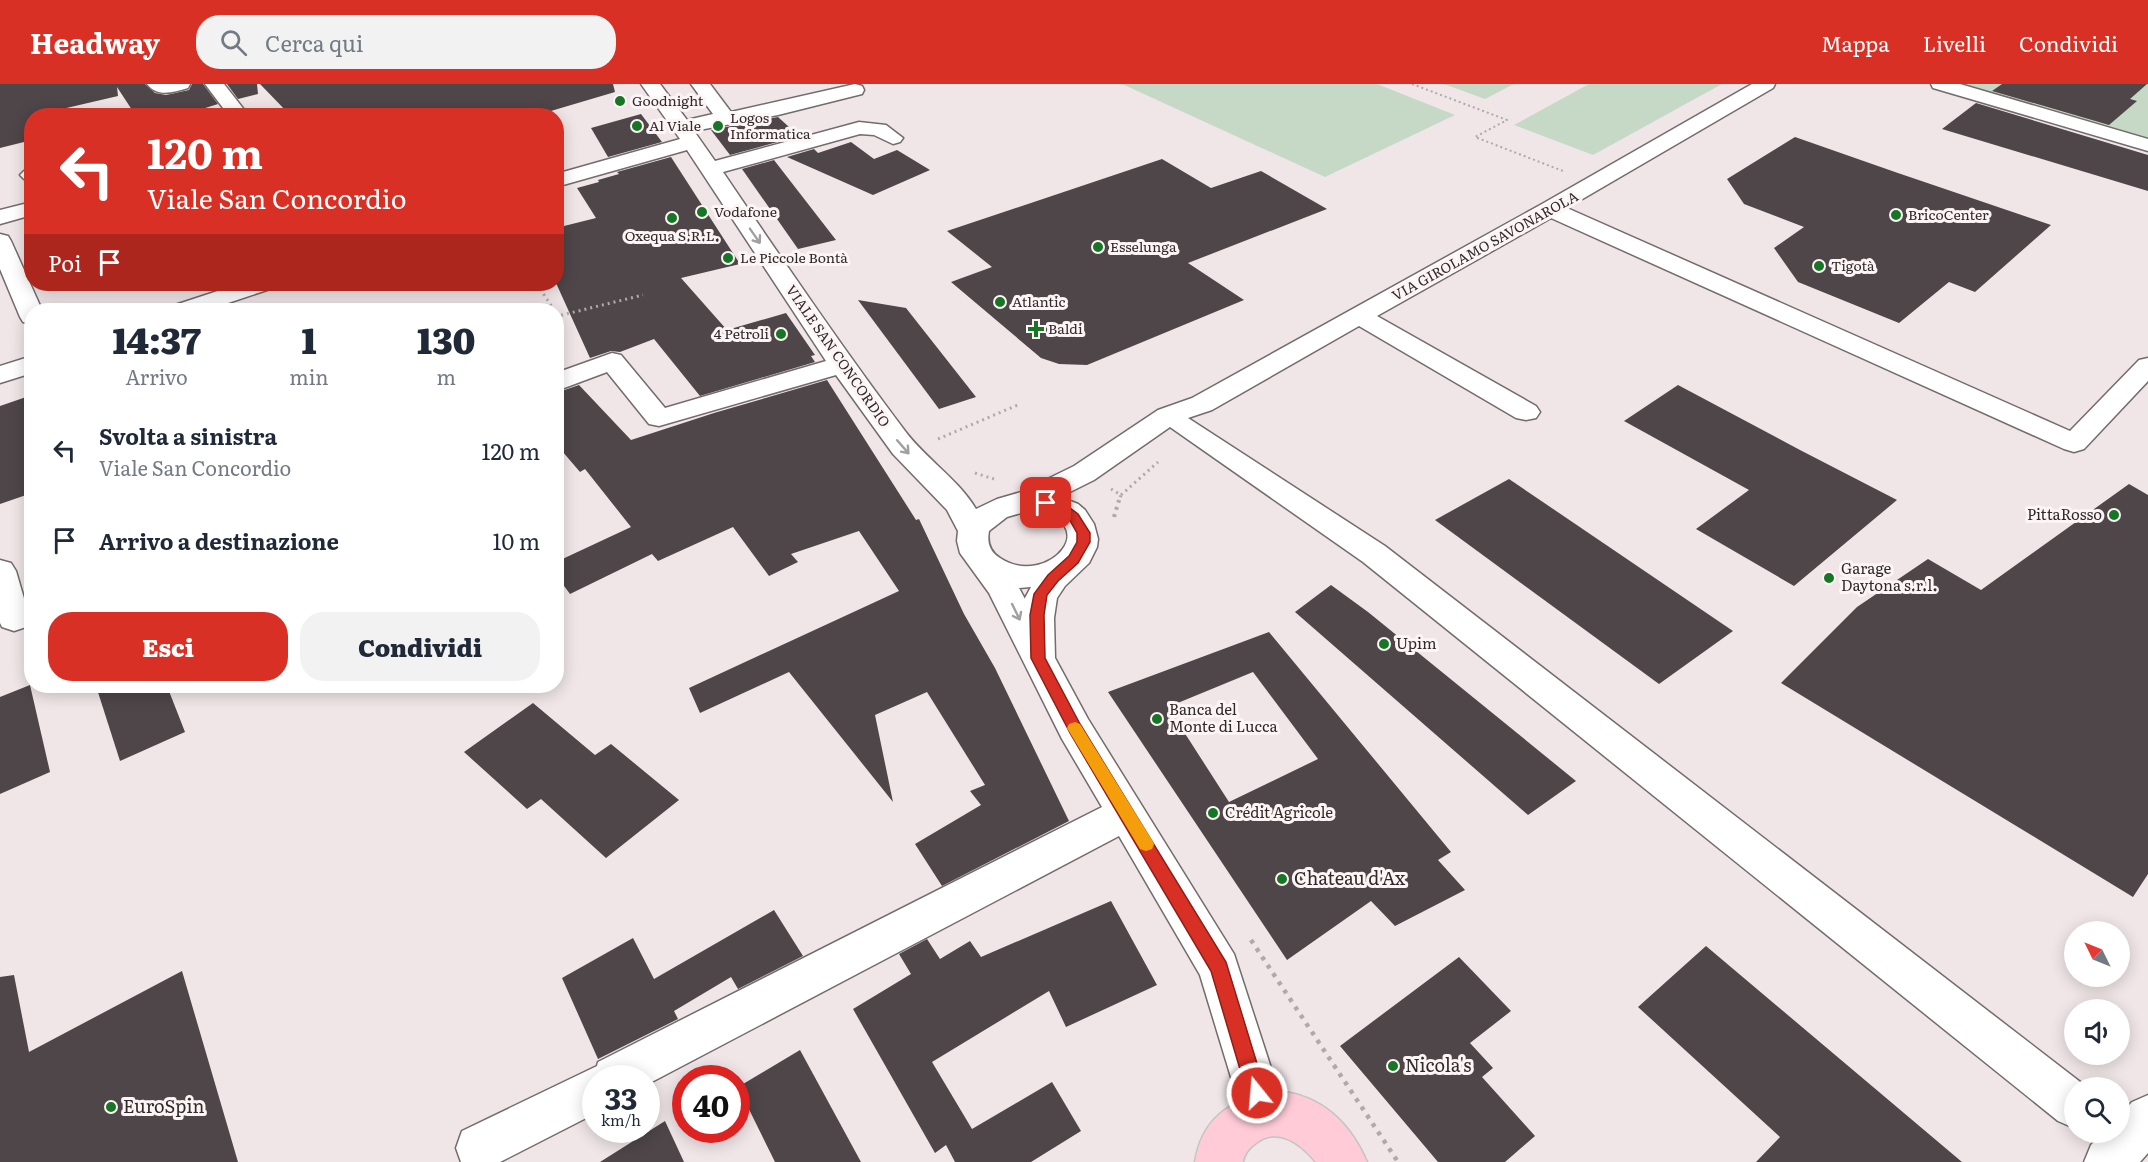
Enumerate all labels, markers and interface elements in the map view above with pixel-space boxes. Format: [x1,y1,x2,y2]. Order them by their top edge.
search box [196,15,616,69]
text: Headway [30,21,160,63]
icon: search [217,26,250,59]
text: Cerca qui [265,26,363,59]
text: Mappa [1821,27,1890,58]
text: Livelli [1923,27,1986,58]
text: Condividi [2019,27,2118,58]
place label: Goodnight [632,90,704,110]
marker: Goodnight [613,94,627,108]
place label: Logos Informatica [730,107,811,143]
place label: Al Viale [649,115,701,135]
marker: Al Viale [630,119,644,133]
marker: Logos Informatica [711,119,725,133]
text: 120 m [147,120,263,182]
icon: left [48,132,126,210]
text: Viale San Concordio [147,177,407,217]
street label: VIA GIROLAMO SAVONAROLA [1388,185,1582,305]
place label: Vodafone [714,201,777,221]
place label: BricoCenter [1908,204,1989,224]
marker: Vodafone [695,205,709,219]
marker: BricoCenter [1889,208,1903,222]
marker: Oxequa S.R.L. [665,211,679,225]
place label: Oxequa S.R.L. [625,225,719,245]
one-way arrow [749,227,761,243]
place label: Esselunga [1110,236,1177,256]
marker: Esselunga [1091,240,1105,254]
text: Poi [48,246,81,279]
icon: arrive [93,246,126,279]
place label: Le Piccole Bontà [740,247,848,267]
marker: Le Piccole Bontà [721,251,735,265]
place label: Tigotà [1831,255,1875,275]
marker: Tigotà [1812,259,1826,273]
street label: VIALE SAN CONCORDIO [782,280,896,430]
place label: Atlantic [1012,291,1066,311]
marker: Atlantic [993,295,1007,309]
text: 14:37 [112,312,201,365]
text: 1 [301,312,316,365]
text: 130 [417,312,476,365]
place label: Baldi [1048,318,1083,338]
marker: Baldi [1029,322,1043,336]
place label: 4 Petroli [714,323,769,343]
marker: 4 Petroli [774,327,788,341]
text: Arrivo [125,361,188,391]
text: min [289,361,329,391]
text: m [437,361,456,391]
text: Svolta a sinistra [99,419,277,452]
icon: left [48,434,81,467]
text: 120 m [481,434,540,467]
one-way arrow [896,439,910,454]
text: Viale San Concordio [99,452,291,482]
pin [1020,477,1071,528]
icon: arrive [1029,486,1062,519]
place label: PittaRosso [2027,502,2102,525]
marker: PittaRosso [2107,508,2121,522]
icon: arrive [48,524,81,557]
text: Arrivo a destinazione [99,524,339,557]
text: 10 m [493,524,540,557]
place label: Garage Daytona s.r.l. [1841,556,1937,596]
marker: Garage Daytona s.r.l. [1822,571,1836,585]
one-way arrow [1010,603,1022,621]
button: Esci [48,612,288,681]
button: Condividi [300,612,540,681]
place label: Upim [1396,631,1437,654]
marker: Upim [1377,637,1391,651]
place label: Banca del Monte di Lucca [1169,697,1278,737]
marker: Banca del Monte di Lucca [1150,712,1164,726]
place label: Crédit Agricole [1225,800,1333,823]
marker: Crédit Agricole [1206,806,1220,820]
place label: Chateau d'Ax [1294,864,1406,891]
marker: Chateau d'Ax [1275,872,1289,886]
north arrow [2064,921,2130,987]
map controls [2064,921,2130,1143]
button: sound [2064,999,2130,1065]
place label: Nicola's [1405,1051,1472,1078]
marker: Nicola's [1386,1059,1400,1073]
position arrow [1225,1061,1289,1125]
speed limit sign: 40 [672,1065,750,1143]
text: 33 [605,1075,637,1119]
button: search [2064,1077,2130,1143]
place label: EuroSpin [123,1092,204,1119]
marker: EuroSpin [104,1100,118,1114]
text: km/h [601,1108,641,1131]

